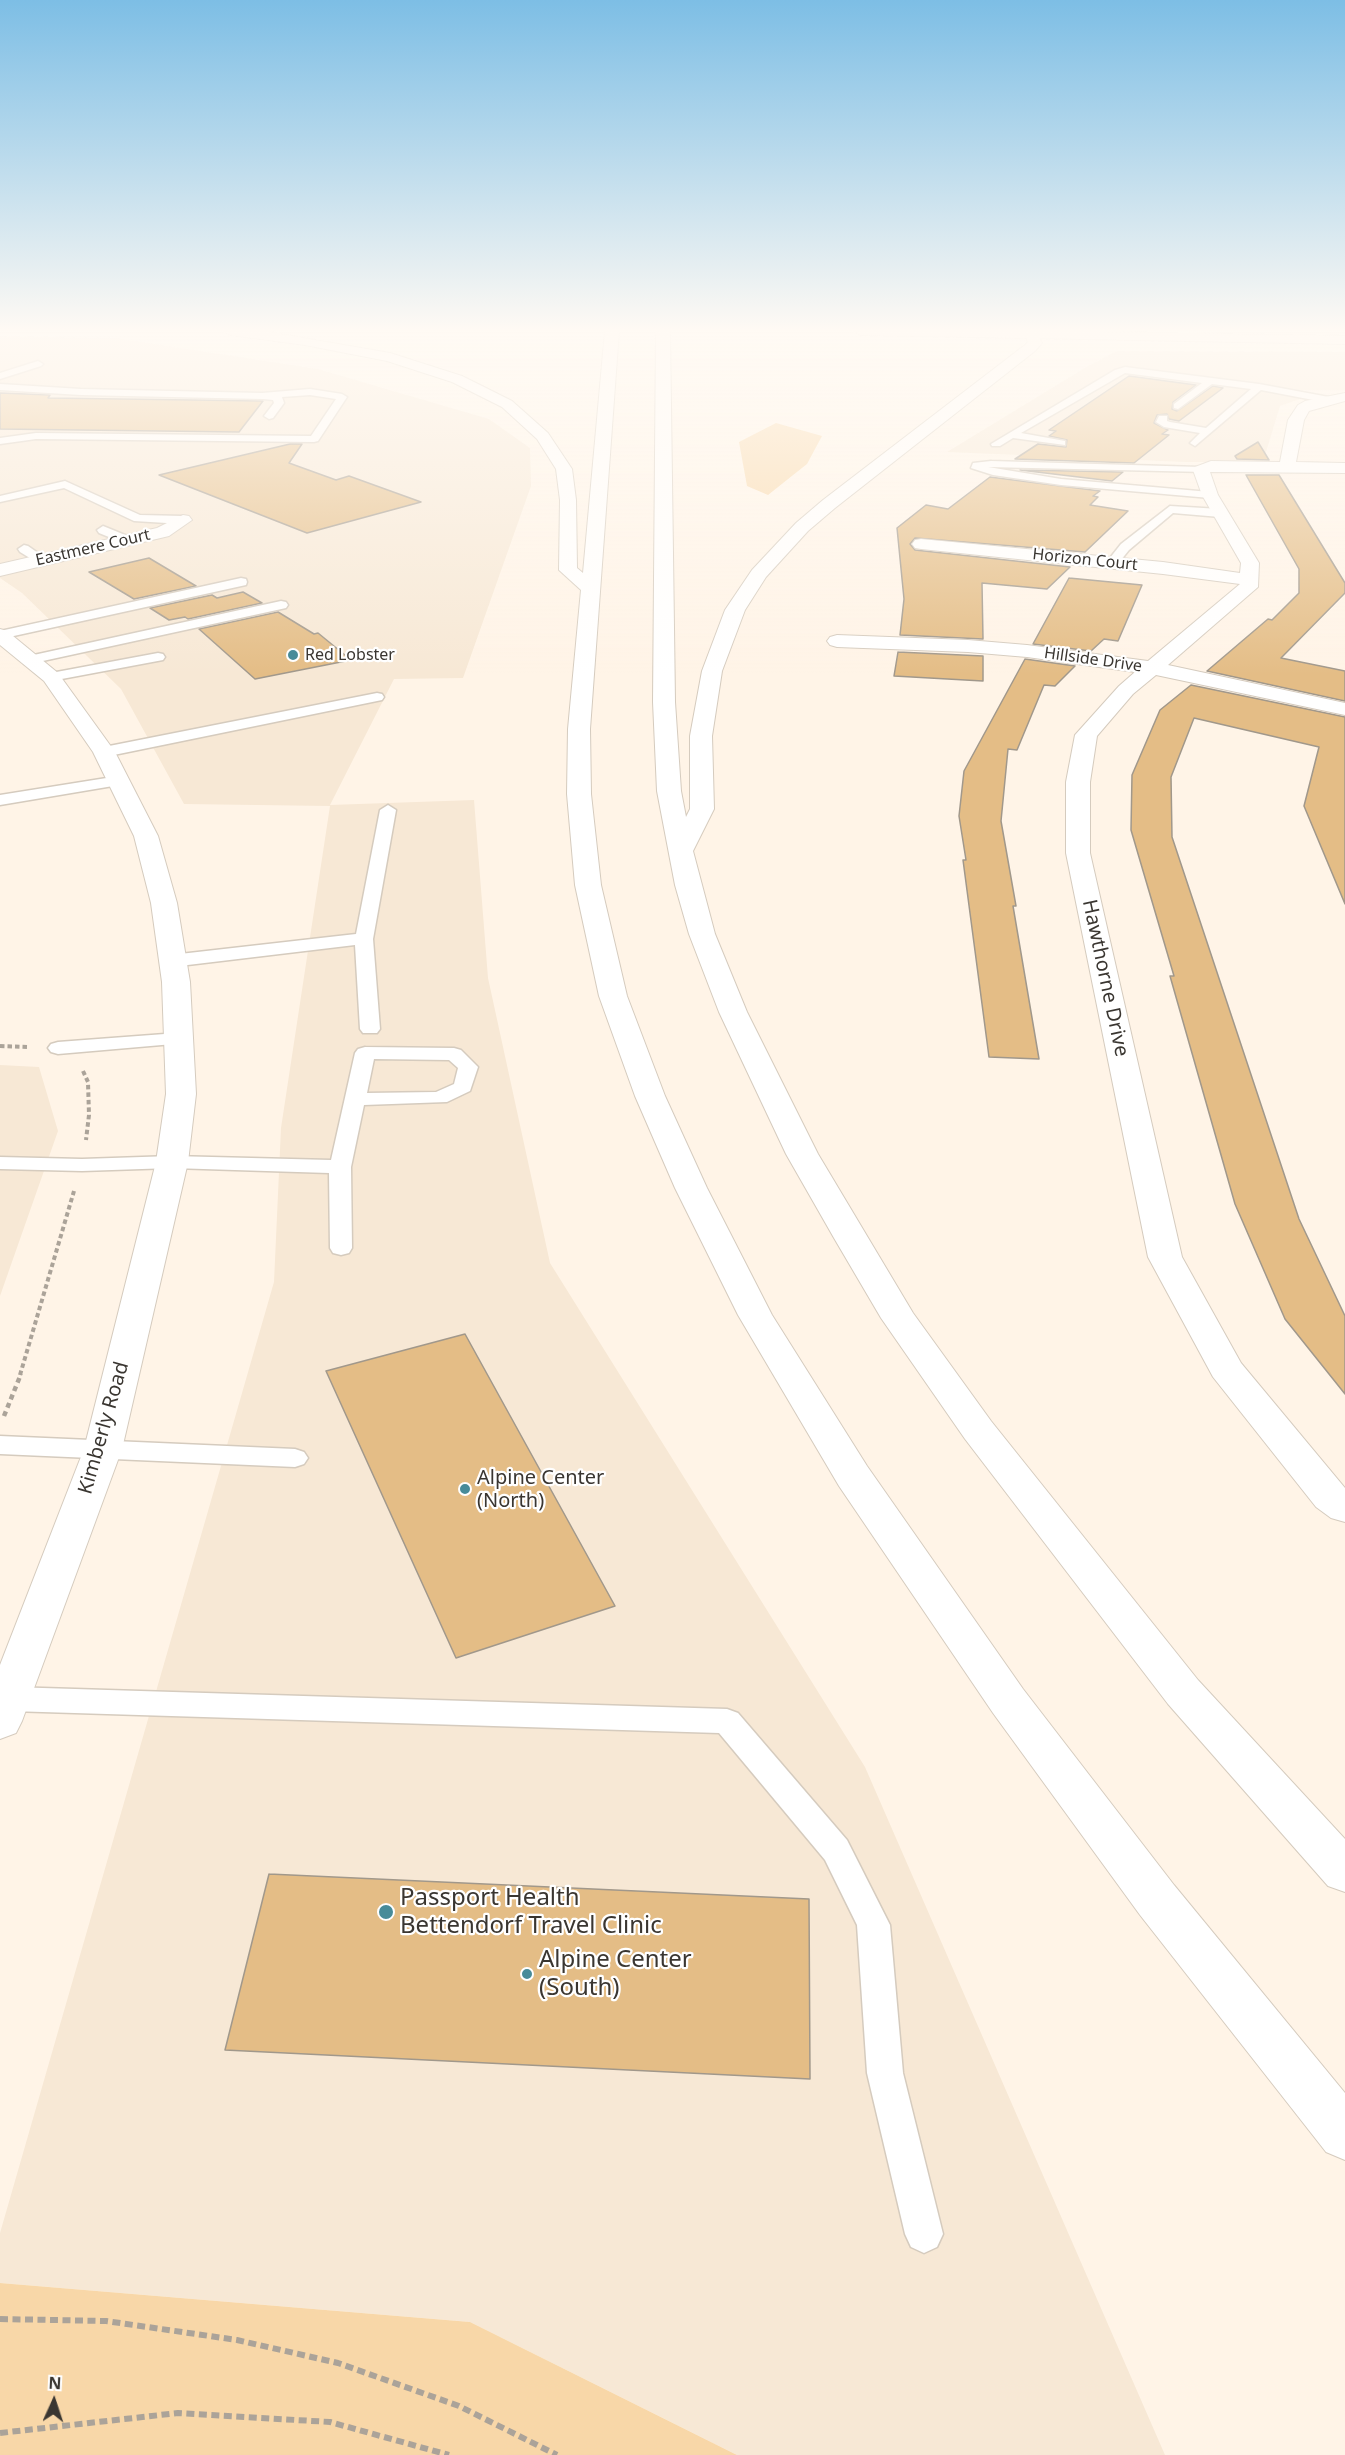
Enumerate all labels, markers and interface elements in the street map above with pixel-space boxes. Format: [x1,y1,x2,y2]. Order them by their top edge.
street label: Eastmere Court [34,526,152,570]
street label: Horizon Court [1031,545,1139,575]
street label: Hillside Drive [1043,644,1143,676]
place label: Red Lobster [305,645,395,665]
marker: Red Lobster [286,648,300,662]
street label: Hawthorne Drive [1077,897,1133,1059]
street label: Kimberly Road [74,1359,134,1497]
place label: Alpine Center (North) [477,1466,604,1513]
marker: Alpine Center (North) [458,1482,472,1496]
place label: Passport Health Bettendorf Travel Clinic [400,1884,662,1940]
marker: Passport Health Bettendorf Travel Clinic [377,1903,395,1921]
place label: Alpine Center (South) [539,1946,692,2002]
marker: Alpine Center (South) [520,1967,534,1981]
north arrow [24,2371,84,2431]
text: N [48,2372,62,2394]

